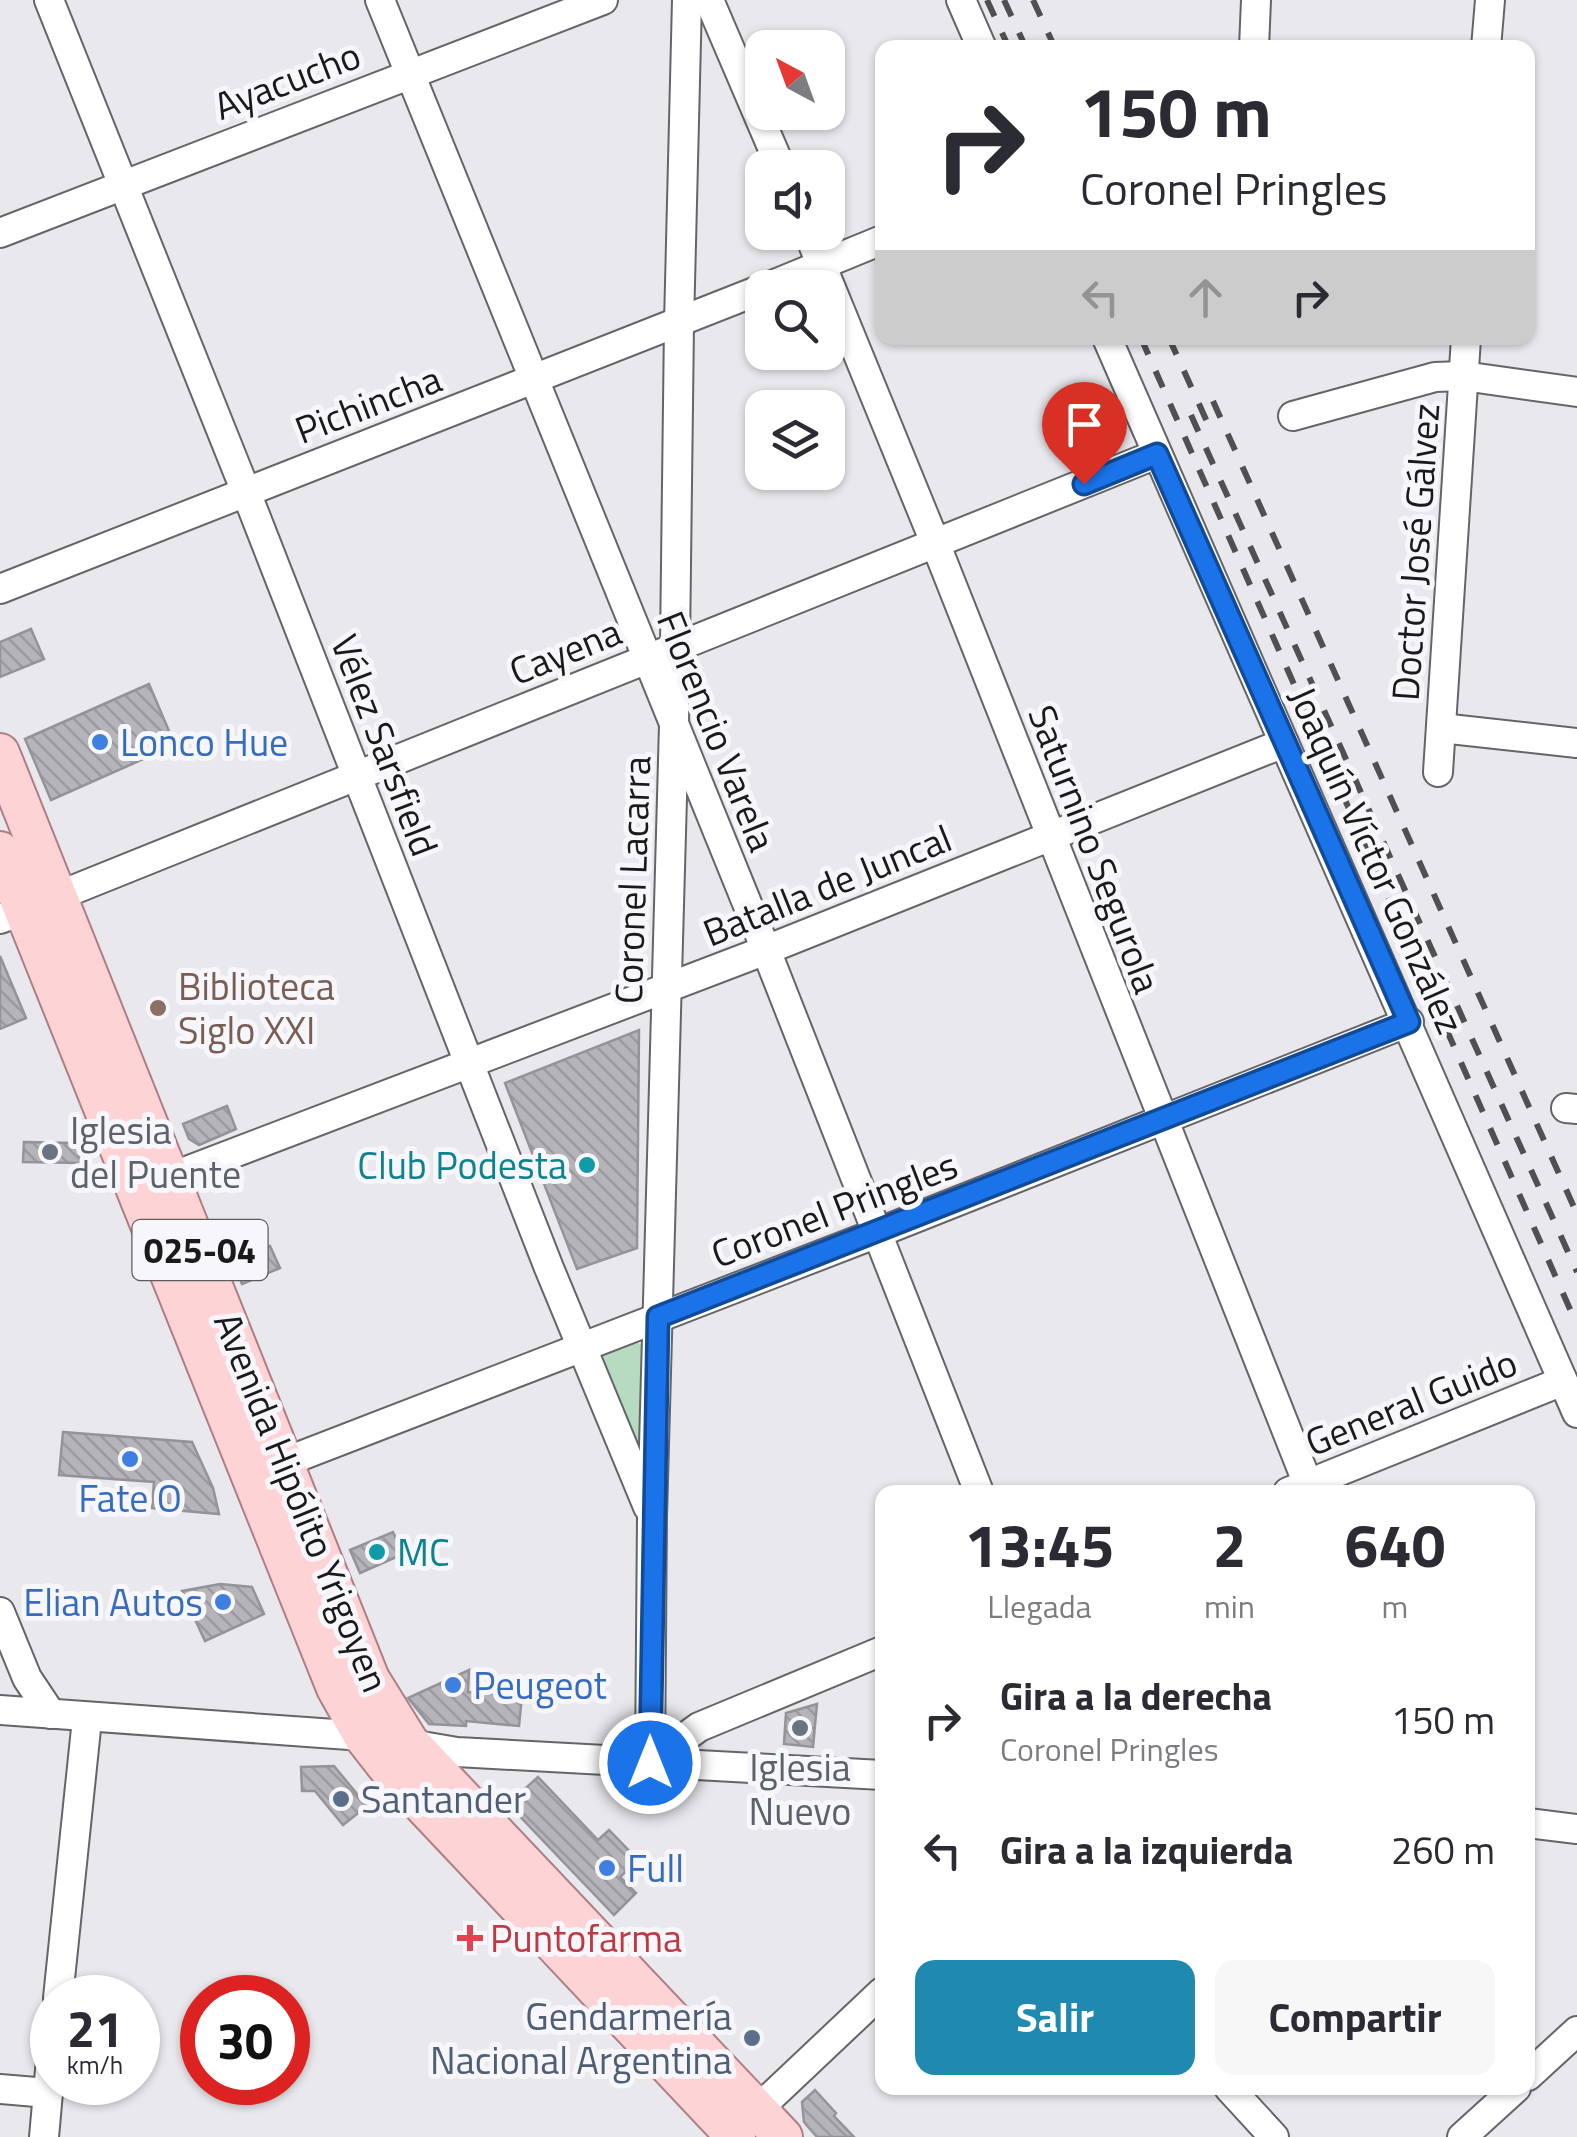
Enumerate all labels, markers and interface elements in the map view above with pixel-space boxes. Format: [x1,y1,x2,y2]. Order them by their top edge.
street label: Ayacucho [205,26,369,134]
north arrow [745,30,845,130]
map controls [745,30,845,490]
text: 150 m [1080,58,1272,164]
icon: right [915,80,1045,210]
button: sound [745,150,845,250]
text: Coronel Pringles [1080,154,1387,222]
button: search [745,270,845,370]
icon: left [1073,270,1128,325]
icon: ahead [1178,270,1233,325]
icon: right [1283,270,1338,325]
street label: Pichincha [286,350,450,458]
pin [1042,382,1127,485]
button: layers [745,390,845,490]
icon: arrive [1057,397,1112,452]
street label: Doctor José Gálvez [1376,401,1454,703]
street label: Cayena [500,602,630,700]
street label: Florencio Varela [642,602,792,860]
street label: Vélez Sarsfield [316,626,454,864]
street label: Joaquín Víctor González [1274,677,1480,1043]
street label: Saturnino Segurola [1013,697,1177,1001]
place label: Lonco Hue [120,713,288,771]
marker: Lonco Hue [89,731,111,753]
street label: Coronel Lacarra [599,755,665,1005]
street label: Batalla de Juncal [694,809,960,961]
place label: Biblioteca Siglo XXI [178,957,335,1059]
marker: Biblioteca Siglo XXI [147,997,169,1019]
place label: Iglesia del Puente [70,1101,241,1203]
street label: Coronel Pringles [702,1135,966,1283]
place label: Club Podesta [357,1136,567,1194]
marker: Iglesia del Puente [39,1141,61,1163]
marker: Club Podesta [576,1154,598,1176]
road number: 025-04 [132,1220,268,1280]
street label: Avenida Hipólito Yrigoyen [199,1304,405,1700]
street label: General Guido [1296,1333,1526,1471]
marker: Fate O [119,1448,141,1470]
place label: Fate O [78,1469,182,1527]
text: 13:45 [965,1499,1114,1590]
text: 2 [1213,1499,1246,1590]
text: 640 [1345,1499,1445,1590]
place label: MC [397,1523,450,1581]
marker: MC [366,1541,388,1563]
place label: Elian Autos [23,1573,203,1631]
text: Llegada [987,1582,1092,1630]
text: min [1204,1582,1255,1630]
text: m [1382,1582,1408,1630]
marker: Elian Autos [212,1591,234,1613]
place label: Peugeot [473,1656,607,1714]
text: Gira a la derecha [1000,1667,1272,1725]
marker: Peugeot [442,1674,464,1696]
text: 150 m [1391,1691,1495,1749]
icon: right [915,1693,970,1748]
position arrow [598,1711,702,1815]
marker: Iglesia Nuevo [789,1717,811,1739]
text: Coronel Pringles [1000,1725,1219,1773]
place label: Iglesia Nuevo [749,1738,851,1840]
place label: Santander [361,1770,526,1828]
marker: Santander [330,1788,352,1810]
text: Gira a la izquierda [1000,1821,1293,1879]
text: 260 m [1391,1821,1495,1879]
icon: left [915,1823,970,1878]
place label: Full [627,1839,684,1897]
marker: Full [596,1857,618,1879]
place label: Puntofarma [490,1909,682,1967]
marker: Puntofarma [459,1927,481,1949]
button: Salir [915,1960,1195,2075]
button: Compartir [1215,1960,1495,2075]
speed limit sign: 30 [180,1975,310,2105]
place label: Gendarmería Nacional Argentina [430,1987,732,2089]
text: 21 [67,1990,123,2066]
marker: Gendarmería Nacional Argentina [741,2027,763,2049]
text: km/h [67,2046,123,2084]

